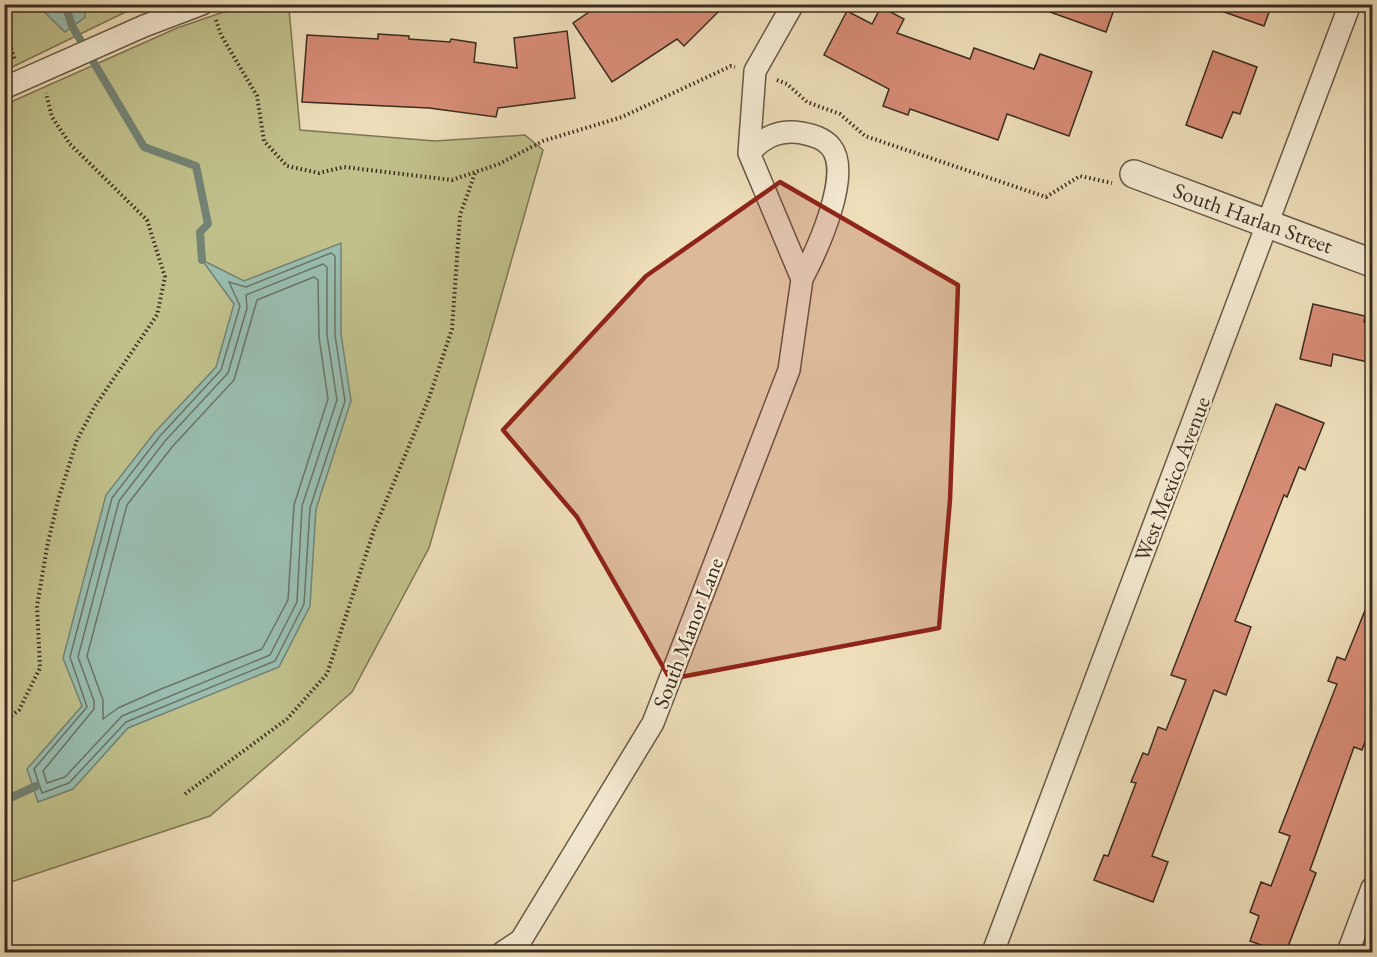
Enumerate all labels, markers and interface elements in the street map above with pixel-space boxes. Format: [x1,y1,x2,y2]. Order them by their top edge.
street label: South Harlan Street [1169,176,1337,260]
street label: West Mexico Avenue [1127,392,1217,566]
street label: South Manor Lane [646,553,730,713]

